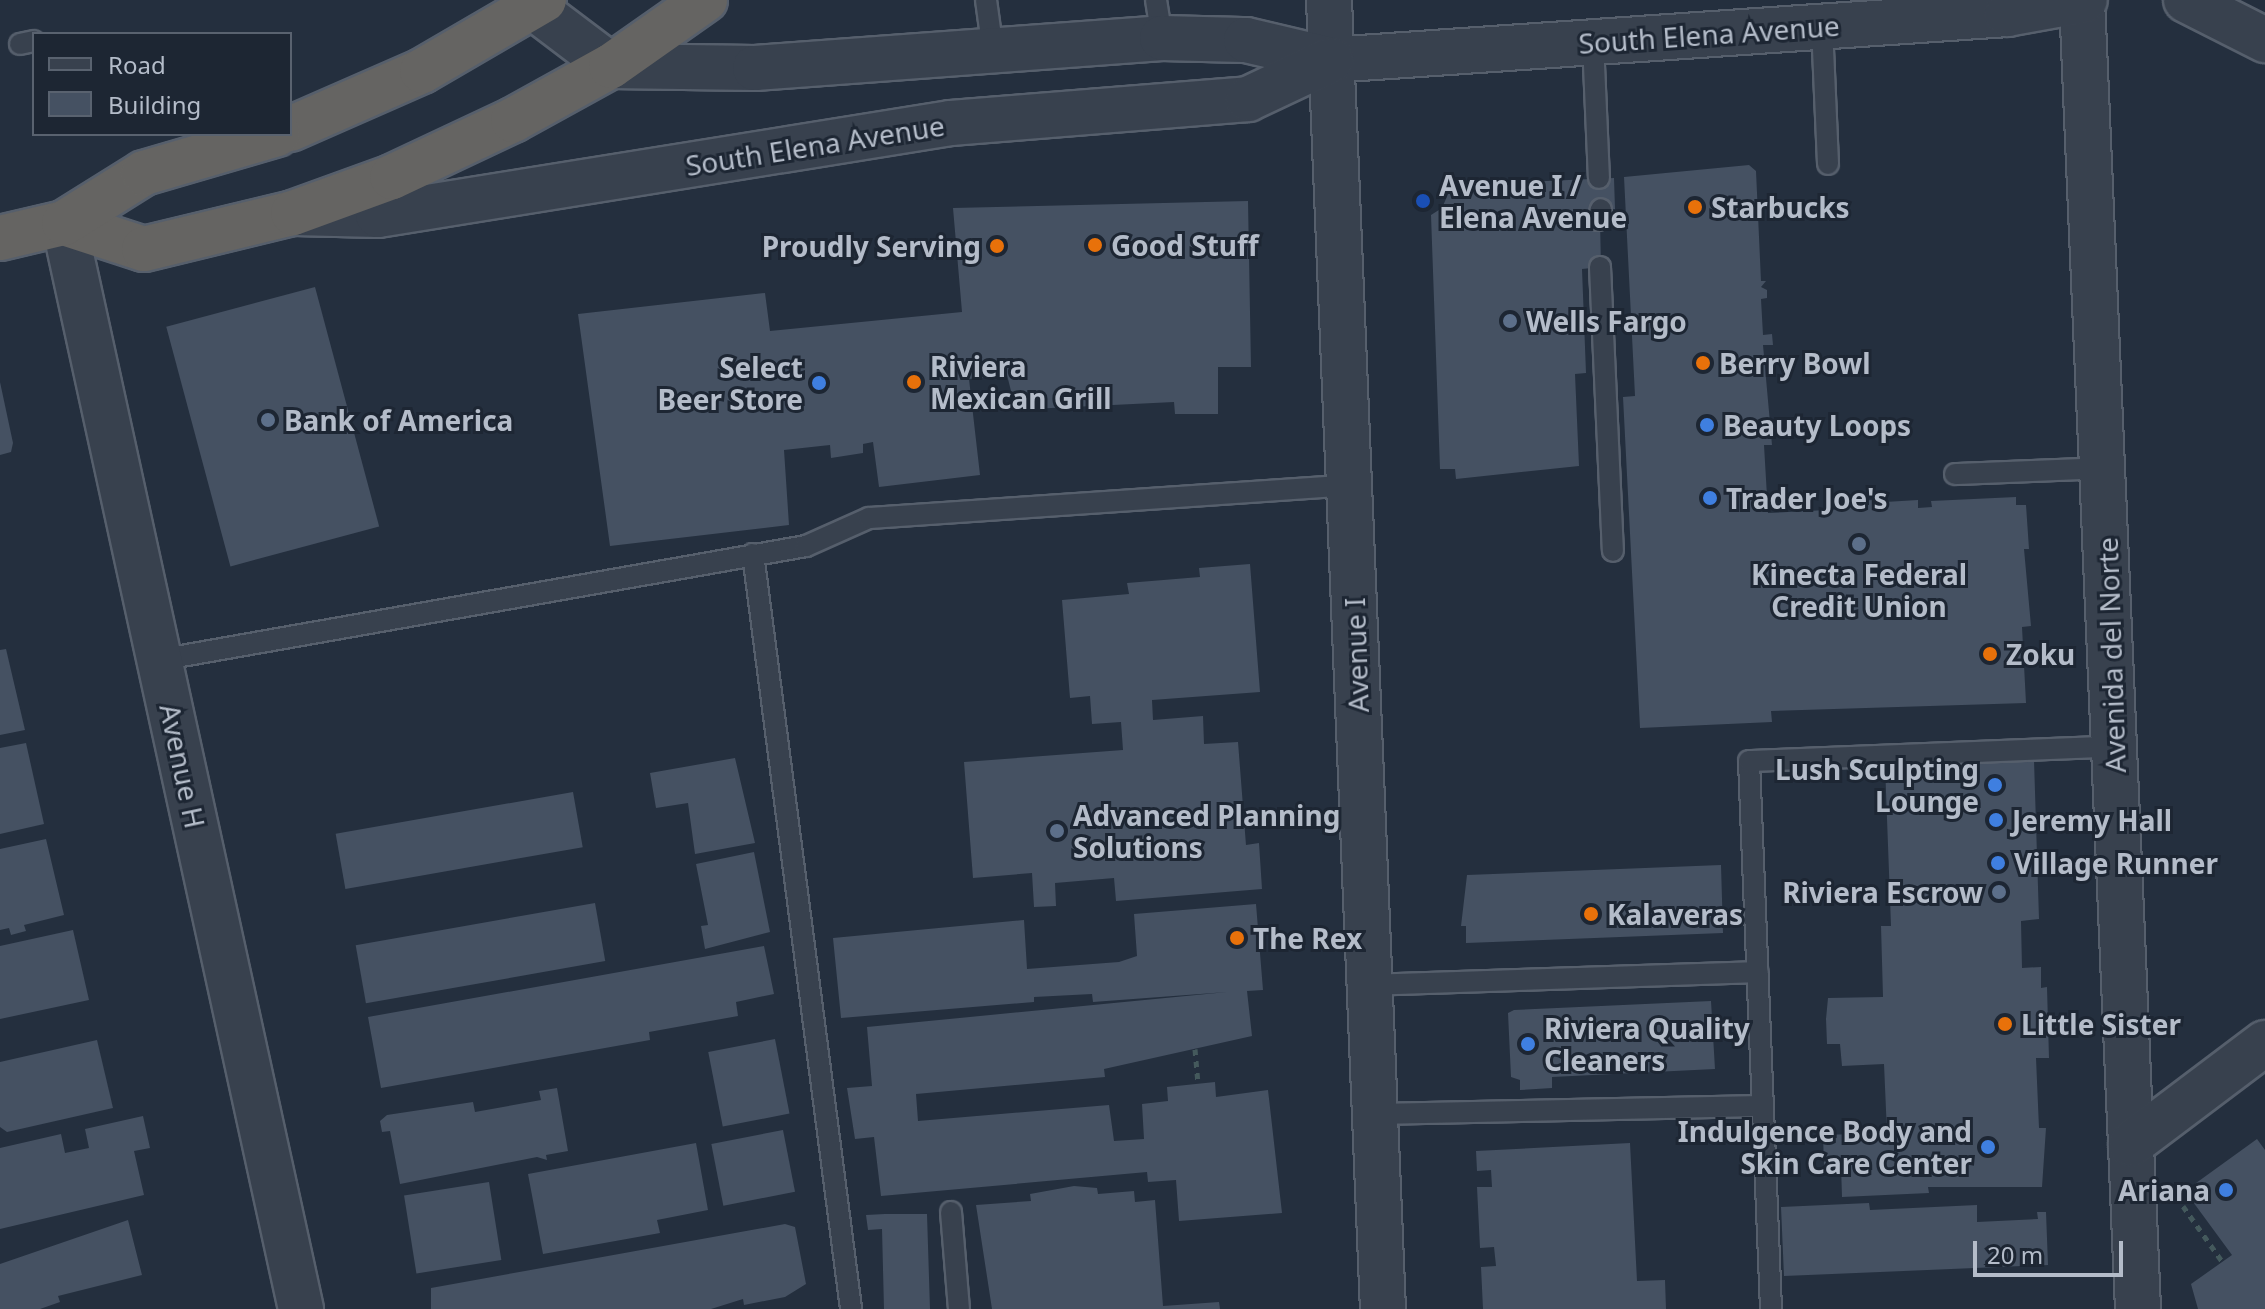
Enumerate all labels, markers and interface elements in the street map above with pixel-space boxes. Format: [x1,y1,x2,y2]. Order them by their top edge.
street label: South Elena Avenue [1577,8,1841,60]
legend [32,32,292,136]
text: Road [108,48,166,81]
text: Building [108,88,201,121]
street label: South Elena Avenue [683,108,947,182]
place label: Avenue I / Elena Avenue [1439,168,1627,234]
place label: Starbucks [1711,190,1850,224]
marker: Avenue I / Elena Avenue [1414,192,1432,210]
marker: Starbucks [1686,198,1704,216]
place label: Good Stuff [1111,228,1259,262]
place label: Proudly Serving [762,229,981,263]
marker: Good Stuff [1086,236,1104,254]
marker: Proudly Serving [988,237,1006,255]
place label: Wells Fargo [1526,304,1687,338]
marker: Wells Fargo [1501,312,1519,330]
place label: Berry Bowl [1719,346,1871,380]
place label: Riviera Mexican Grill [930,349,1112,415]
place label: Select Beer Store [657,350,803,416]
marker: Berry Bowl [1694,354,1712,372]
marker: Riviera Mexican Grill [905,373,923,391]
marker: Select Beer Store [810,374,828,392]
place label: Bank of America [284,403,513,437]
place label: Beauty Loops [1723,408,1911,442]
marker: Bank of America [259,411,277,429]
marker: Beauty Loops [1698,416,1716,434]
place label: Trader Joe's [1726,481,1888,515]
marker: Trader Joe's [1701,489,1719,507]
marker: Kinecta Federal Credit Union [1850,535,1868,553]
street label: Avenida del Norte [2090,537,2132,773]
place label: Kinecta Federal Credit Union [1751,557,1967,623]
street label: Avenue I [1337,597,1375,713]
place label: Zoku [2006,637,2075,671]
marker: Zoku [1981,645,1999,663]
street label: Avenue H [153,701,213,831]
place label: Lush Sculpting Lounge [1775,752,1979,818]
marker: Lush Sculpting Lounge [1986,776,2004,794]
place label: Advanced Planning Solutions [1073,798,1340,864]
place label: Jeremy Hall [2012,803,2172,837]
marker: Jeremy Hall [1987,811,2005,829]
marker: Advanced Planning Solutions [1048,822,1066,840]
place label: Village Runner [2014,846,2218,880]
marker: Village Runner [1989,854,2007,872]
place label: Riviera Escrow [1782,875,1983,909]
marker: Riviera Escrow [1990,883,2008,901]
place label: Kalaveras [1607,897,1743,931]
marker: Kalaveras [1582,905,1600,923]
place label: The Rex [1253,921,1362,955]
marker: The Rex [1228,929,1246,947]
place label: Little Sister [2021,1007,2181,1041]
place label: Riviera Quality Cleaners [1544,1011,1750,1077]
marker: Little Sister [1996,1015,2014,1033]
marker: Riviera Quality Cleaners [1519,1035,1537,1053]
place label: Indulgence Body and Skin Care Center [1678,1114,1972,1180]
marker: Indulgence Body and Skin Care Center [1979,1138,1997,1156]
place label: Ariana [2118,1173,2210,1207]
marker: Ariana [2217,1181,2235,1199]
scale bar [1977,1225,2127,1275]
text: 20 m [1987,1238,2043,1271]

